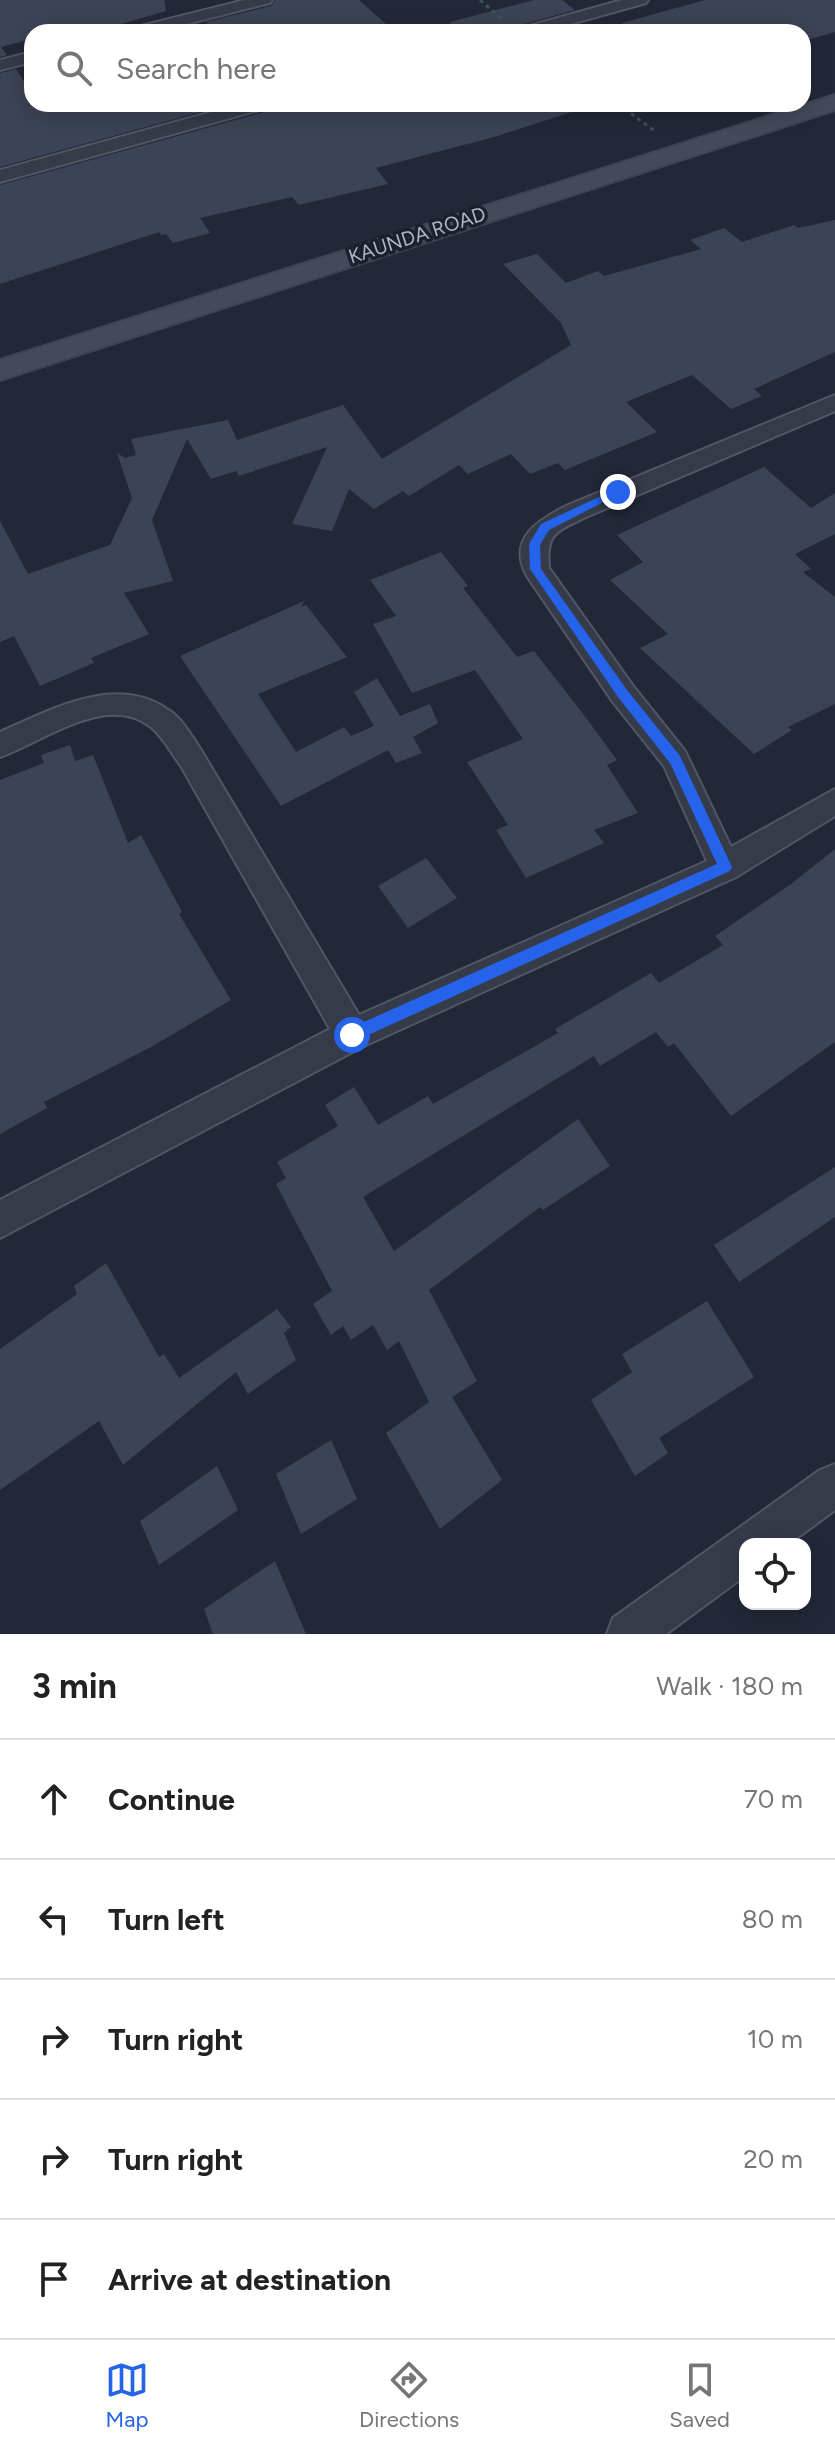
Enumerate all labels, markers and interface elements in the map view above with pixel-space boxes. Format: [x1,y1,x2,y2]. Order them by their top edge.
search box [24,24,811,112]
icon: search [52,46,96,90]
text: Search here [116,50,276,87]
street label: KAUNDA ROAD [345,201,489,269]
route end [600,474,636,510]
route start [334,1017,370,1053]
map controls [739,1538,811,1610]
button: locate [739,1538,811,1610]
text: 3 min [32,1666,117,1707]
text: Walk · 180 m [656,1670,803,1702]
icon: ahead [32,1777,76,1821]
text: Continue [108,1781,235,1818]
text: 70 m [744,1783,803,1815]
icon: left [32,1897,76,1941]
text: Turn left [108,1901,225,1938]
text: 80 m [742,1903,803,1935]
icon: right [32,2017,76,2061]
text: Turn right [108,2021,243,2058]
text: 10 m [747,2023,803,2055]
icon: right [32,2137,76,2181]
text: Turn right [108,2141,243,2178]
text: 20 m [743,2143,803,2175]
icon: arrive [32,2257,76,2301]
text: Arrive at destination [108,2261,391,2298]
tab: Map [105,2358,149,2433]
tab: Directions [359,2358,459,2433]
tab: Saved [669,2358,730,2433]

